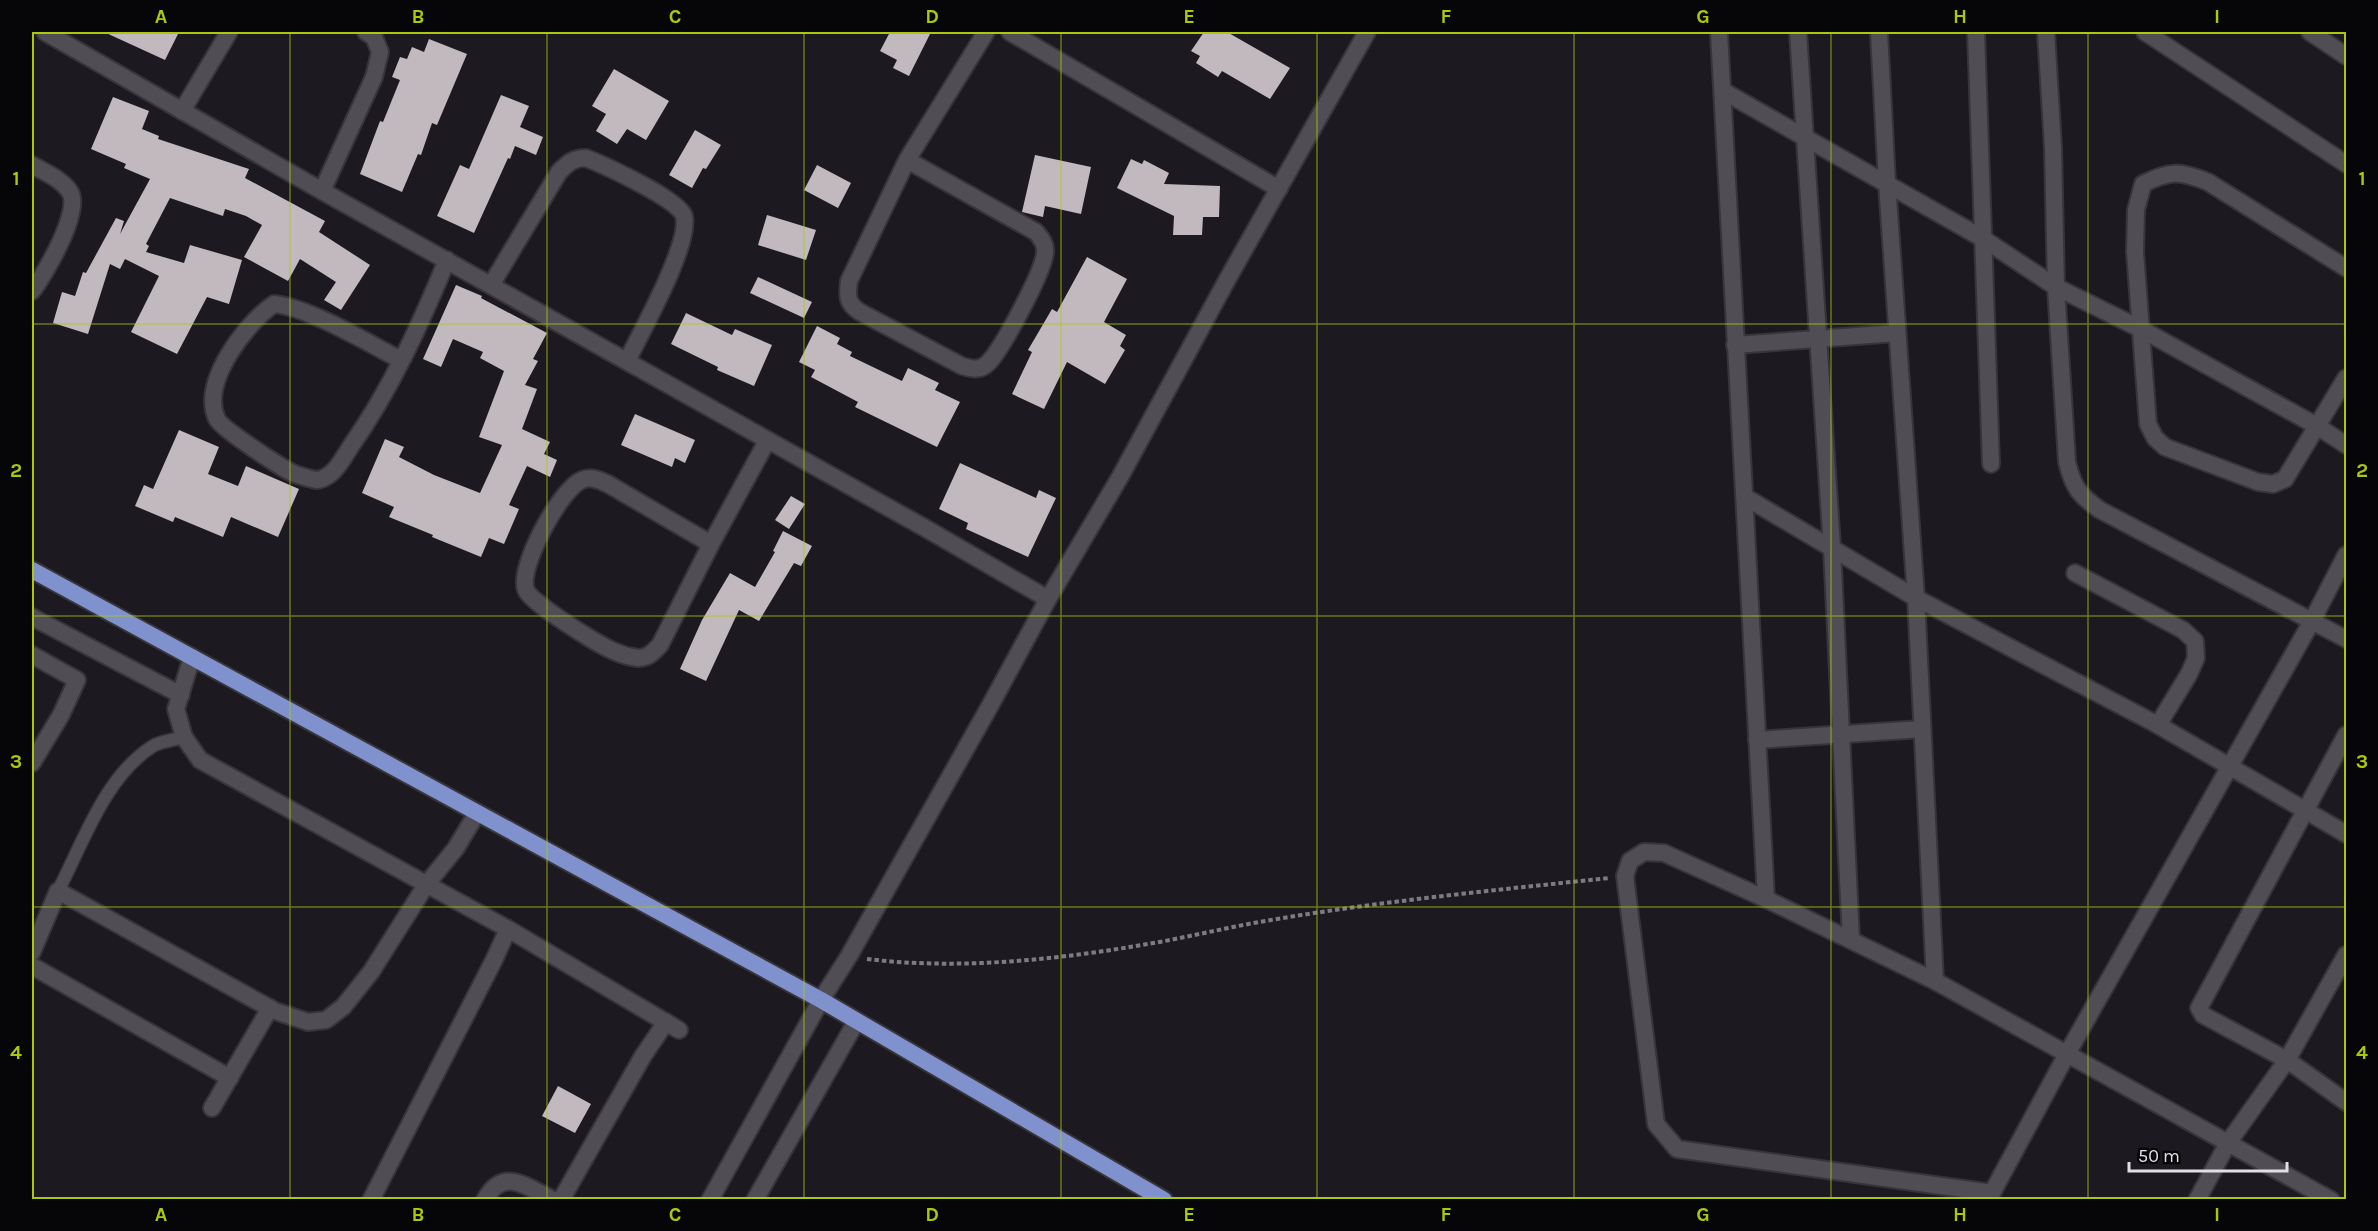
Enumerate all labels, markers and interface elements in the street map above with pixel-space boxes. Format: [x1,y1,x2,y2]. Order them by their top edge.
text: A [155,5,168,28]
text: B [412,5,424,28]
text: C [669,5,681,28]
text: D [925,5,939,28]
text: E [1183,5,1195,28]
text: F [1441,5,1452,28]
text: G [1696,5,1710,28]
text: H [1953,5,1967,28]
text: I [2214,5,2220,28]
text: 1 [12,167,20,190]
text: 1 [2358,167,2366,190]
text: 2 [10,459,22,482]
text: 2 [2356,459,2368,482]
text: 3 [10,750,22,773]
text: 3 [2356,750,2368,773]
text: 4 [10,1041,22,1064]
text: 4 [2356,1041,2368,1064]
scale bar [2129,1135,2286,1173]
text: 50 m [2138,1145,2180,1167]
text: A [155,1203,168,1226]
text: B [412,1203,424,1226]
text: C [669,1203,681,1226]
text: D [925,1203,939,1226]
text: E [1183,1203,1195,1226]
text: F [1441,1203,1452,1226]
text: G [1696,1203,1710,1226]
text: H [1953,1203,1967,1226]
text: I [2214,1203,2220,1226]

